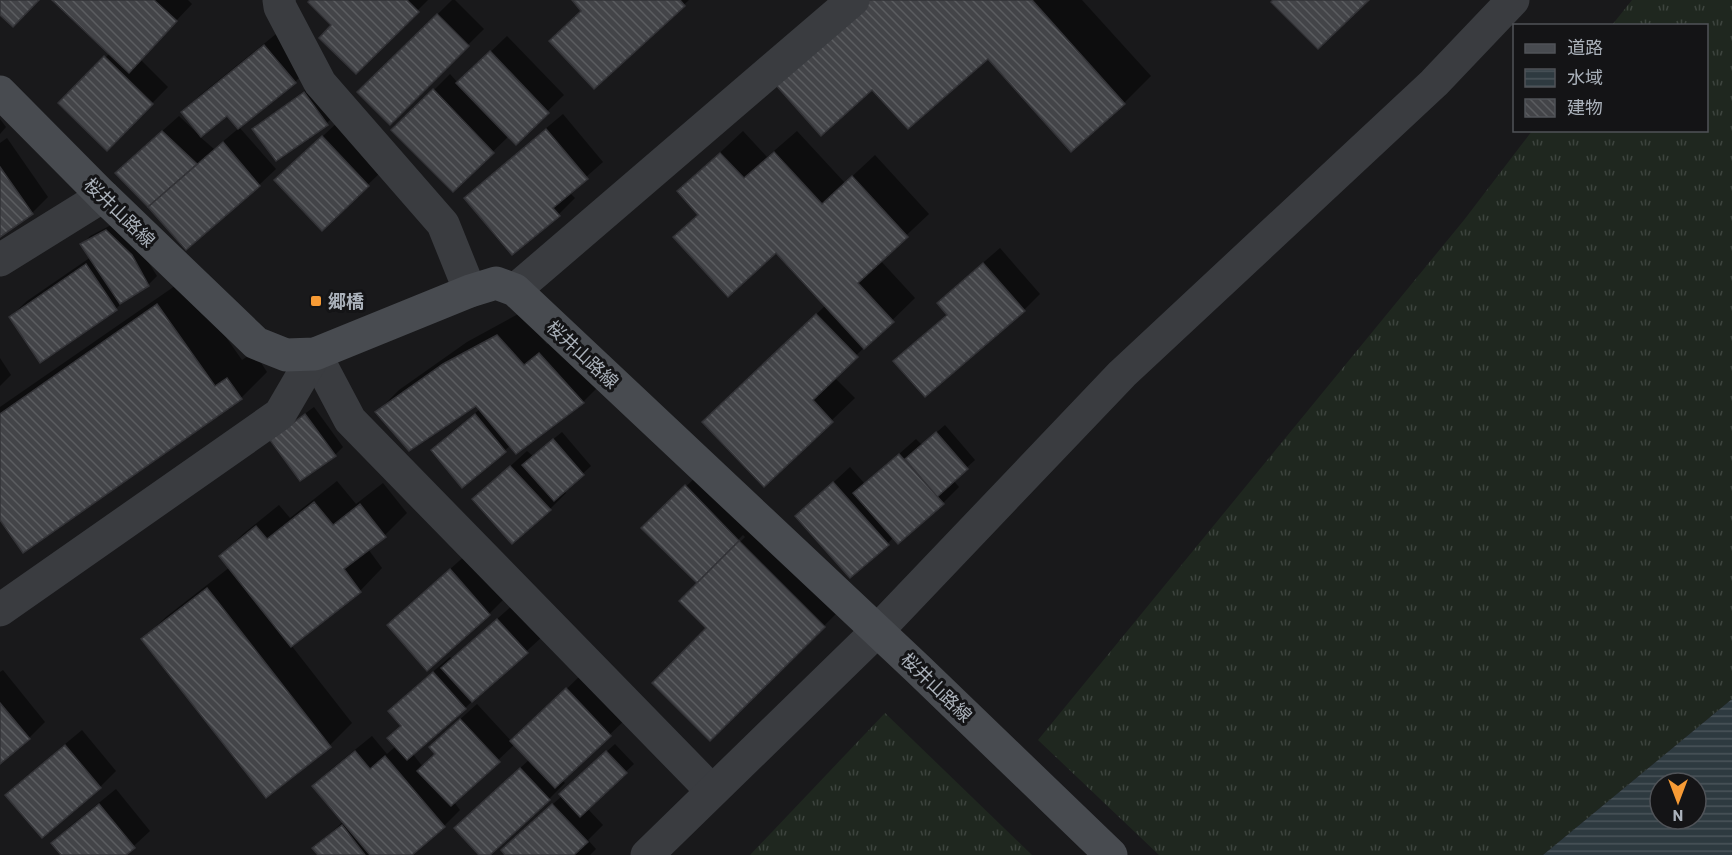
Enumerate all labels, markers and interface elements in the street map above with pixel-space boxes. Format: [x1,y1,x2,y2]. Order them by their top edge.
legend [1513,24,1708,132]
text: 道路 [1567,36,1603,58]
text: 水域 [1567,66,1603,88]
text: 建物 [1567,96,1603,118]
street label: 桜井山路線 [80,173,160,251]
place label: 郷橋 [328,290,364,312]
marker: 郷橋 [309,294,323,308]
street label: 桜井山路線 [543,315,623,393]
street label: 桜井山路線 [897,648,977,726]
north arrow [1648,771,1708,831]
text: N [1673,807,1683,826]

